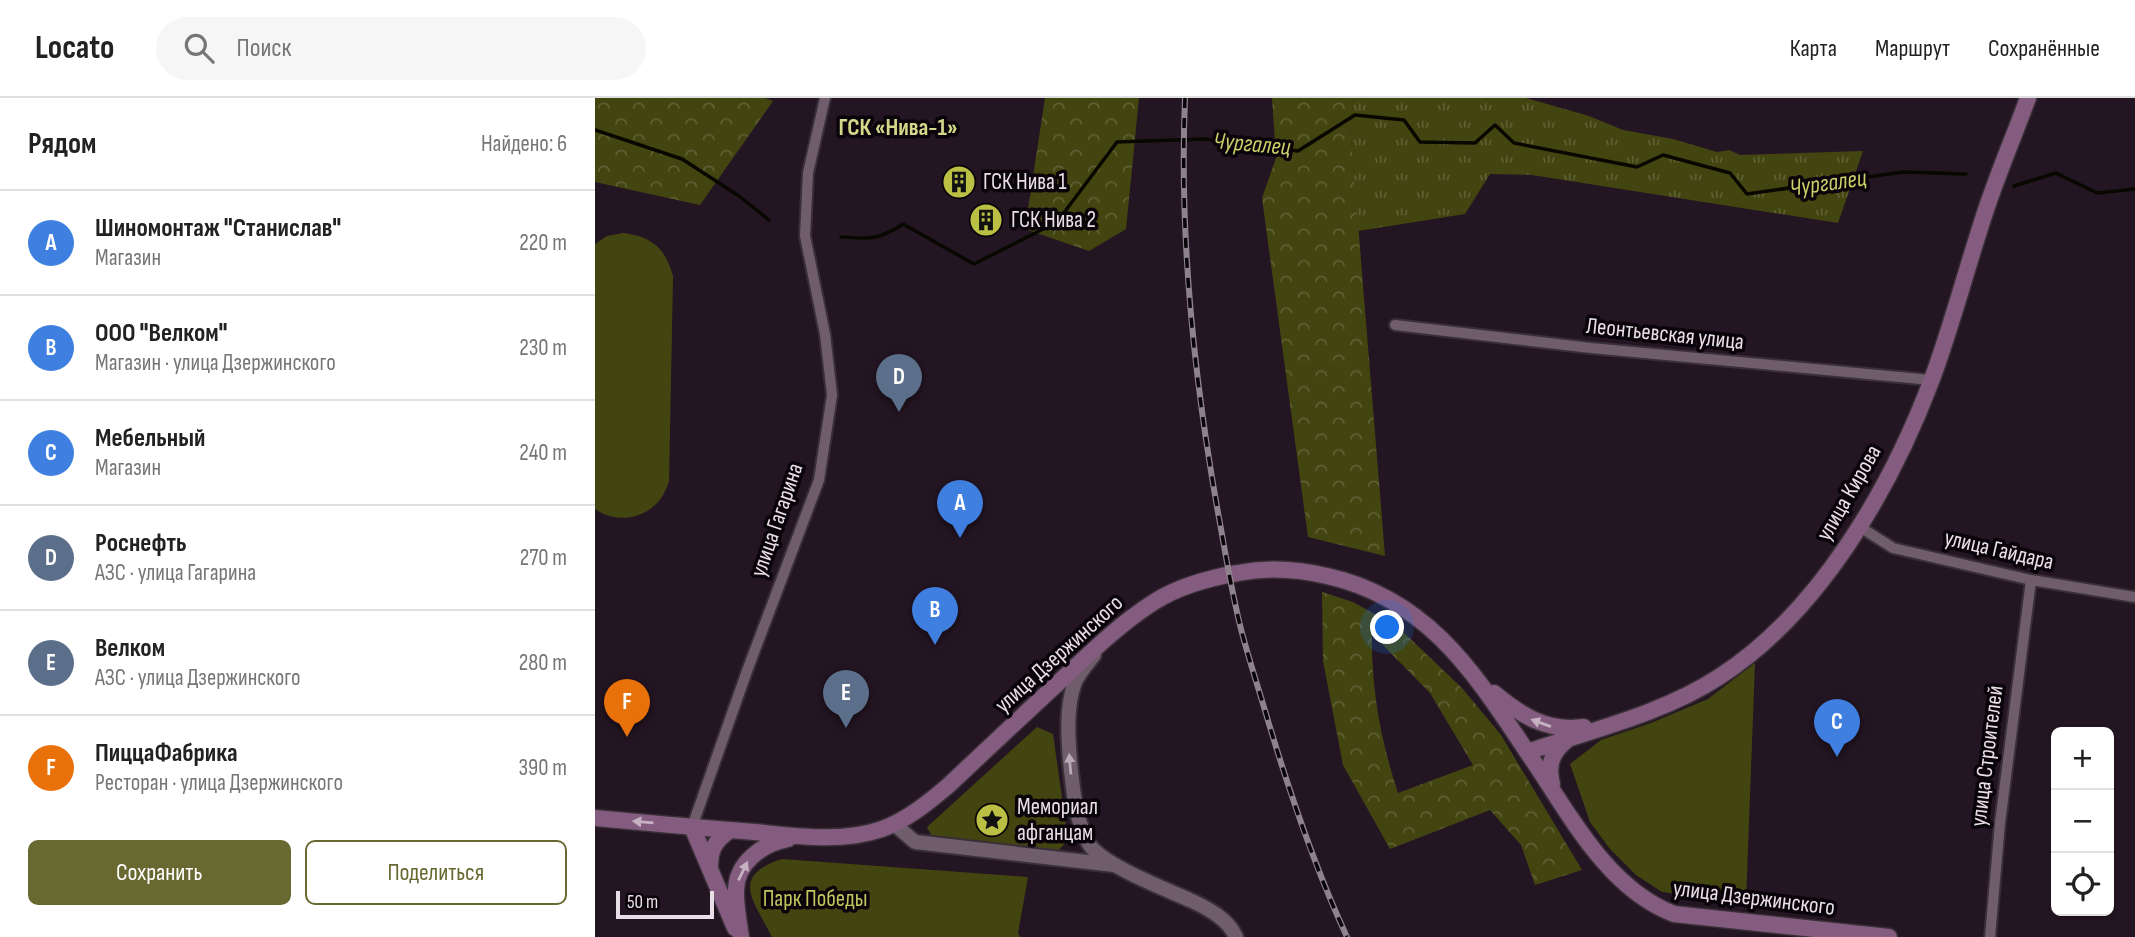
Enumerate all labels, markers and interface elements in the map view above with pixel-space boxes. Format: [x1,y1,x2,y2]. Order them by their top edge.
search box [156,17,646,80]
text: Locato [35,28,114,68]
icon: search [180,29,218,67]
text: Поиск [236,33,291,64]
text: Карта [1790,34,1837,63]
text: Маршрут [1875,34,1950,63]
text: Сохранённые [1988,34,2100,63]
district label: ГСК «Нива-1» [839,113,957,142]
text: Рядом [28,126,96,162]
water label: Чургалец [1212,126,1292,162]
text: Найдено: 6 [481,130,567,158]
building icon: ГСК Нива 1 [940,163,978,201]
water label: Чургалец [1788,163,1868,203]
place label: ГСК Нива 1 [983,168,1067,196]
building icon: ГСК Нива 2 [967,201,1005,239]
place label: ГСК Нива 2 [1011,206,1096,234]
text: Шиномонтаж "Станислав" [95,213,341,244]
text: A [46,229,56,257]
text: 220 m [519,229,567,257]
text: Магазин [95,244,161,272]
street label: Леонтьевская улица [1585,312,1745,356]
text: ООО "Велком" [95,318,228,349]
text: B [46,334,56,362]
text: 230 m [519,334,567,362]
text: Магазин · улица Дзержинского [95,349,336,377]
pin: D [876,354,922,412]
text: Мебельный [95,423,205,454]
text: C [45,439,57,467]
text: 240 m [519,439,567,467]
street label: улица Кирова [1810,440,1888,546]
text: Магазин [95,454,161,482]
street label: улица Гагарина [744,459,810,581]
pin: A [937,480,983,538]
street label: улица Гайдара [1942,524,2056,576]
text: Роснефть [95,528,187,559]
text: D [45,544,57,572]
text: 270 m [520,544,567,572]
text: АЗС · улица Гагарина [95,559,256,587]
pin: B [912,587,958,645]
street label: улица Дзержинского [989,589,1129,719]
your location [1370,610,1404,644]
text: Велком [95,633,165,664]
text: E [46,649,56,677]
text: 280 m [519,649,567,677]
text: АЗС · улица Дзержинского [95,664,301,692]
pin: E [823,670,869,728]
pin: F [604,679,650,737]
street label: улица Строителей [1964,684,2010,828]
pin: C [1814,699,1860,757]
one-way arrow [1531,717,1552,728]
map controls [2051,727,2114,916]
button: + [2051,727,2114,790]
text: ПиццаФабрика [95,738,238,769]
one-way arrow [1065,752,1076,774]
text: F [46,754,56,782]
text: 390 m [518,754,567,782]
text: Ресторан · улица Дзержинского [95,769,343,797]
button: − [2051,790,2114,853]
place label: Мемориал афганцам [1017,793,1098,847]
place icon: Мемориал афганцам [973,801,1011,839]
one-way arrow [632,816,654,827]
button: Сохранить [28,840,291,905]
button: Поделиться [305,840,567,905]
button: locate [2051,853,2114,916]
one-way arrow [738,861,749,881]
street label: улица Дзержинского [1671,874,1837,922]
park label: Парк Победы [763,885,867,913]
scale bar [616,888,714,920]
text: 50 m [627,891,658,914]

